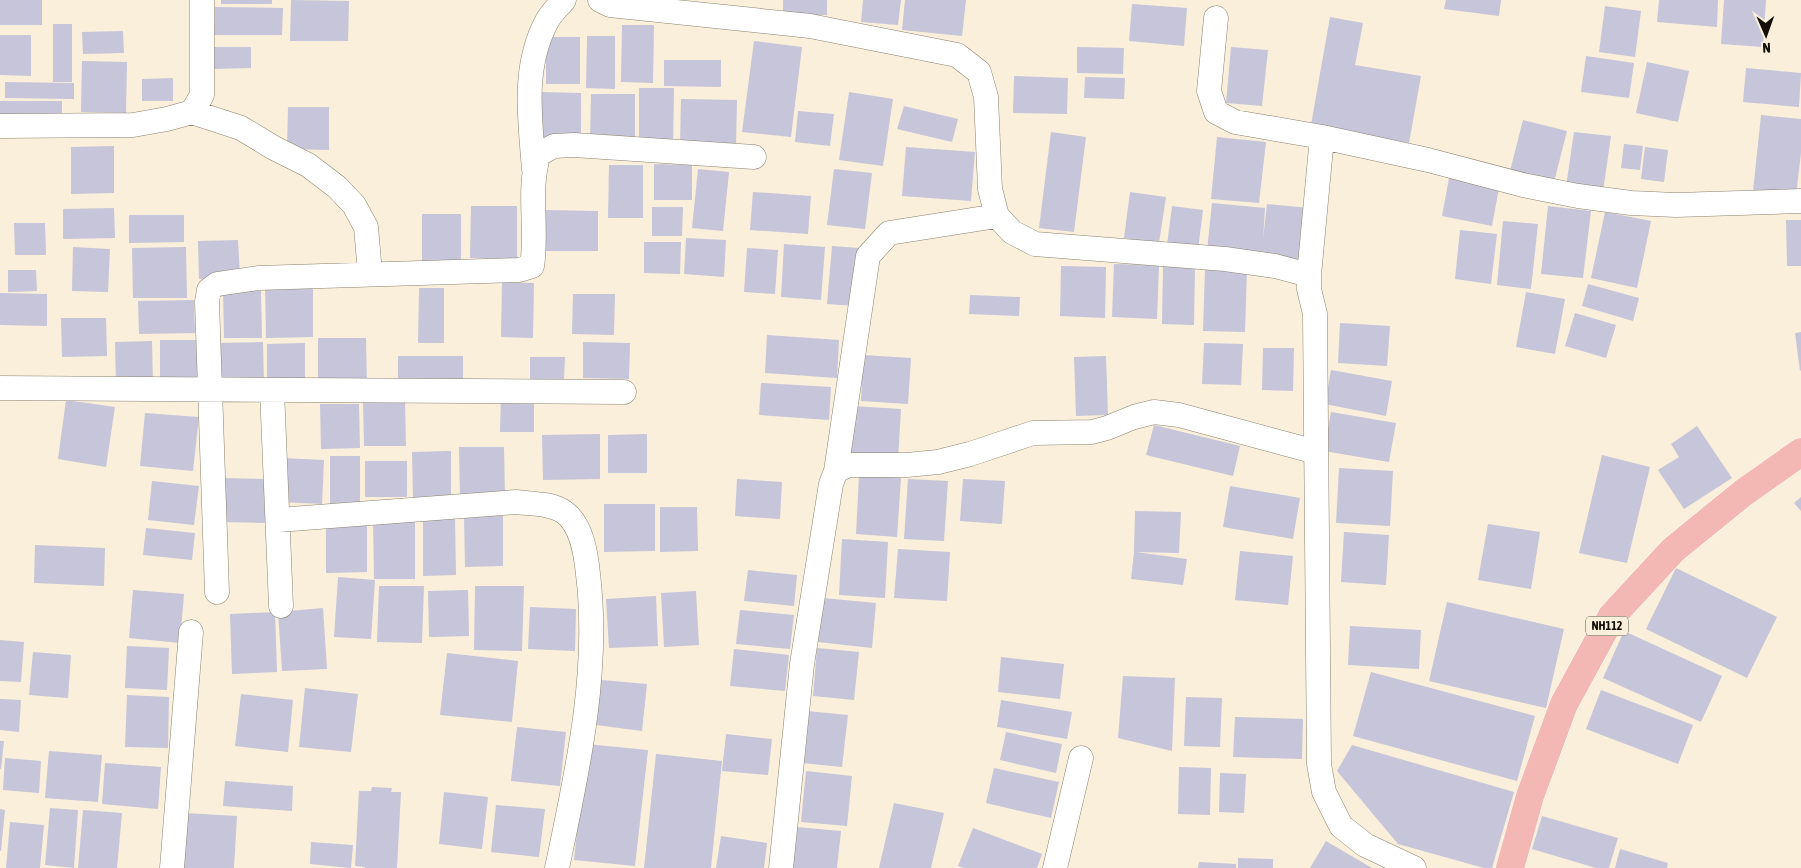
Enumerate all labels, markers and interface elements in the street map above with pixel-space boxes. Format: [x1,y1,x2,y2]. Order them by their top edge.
north arrow [1741,10,1791,60]
text: N [1762,40,1771,56]
road number: NH112 [1586,616,1628,636]

